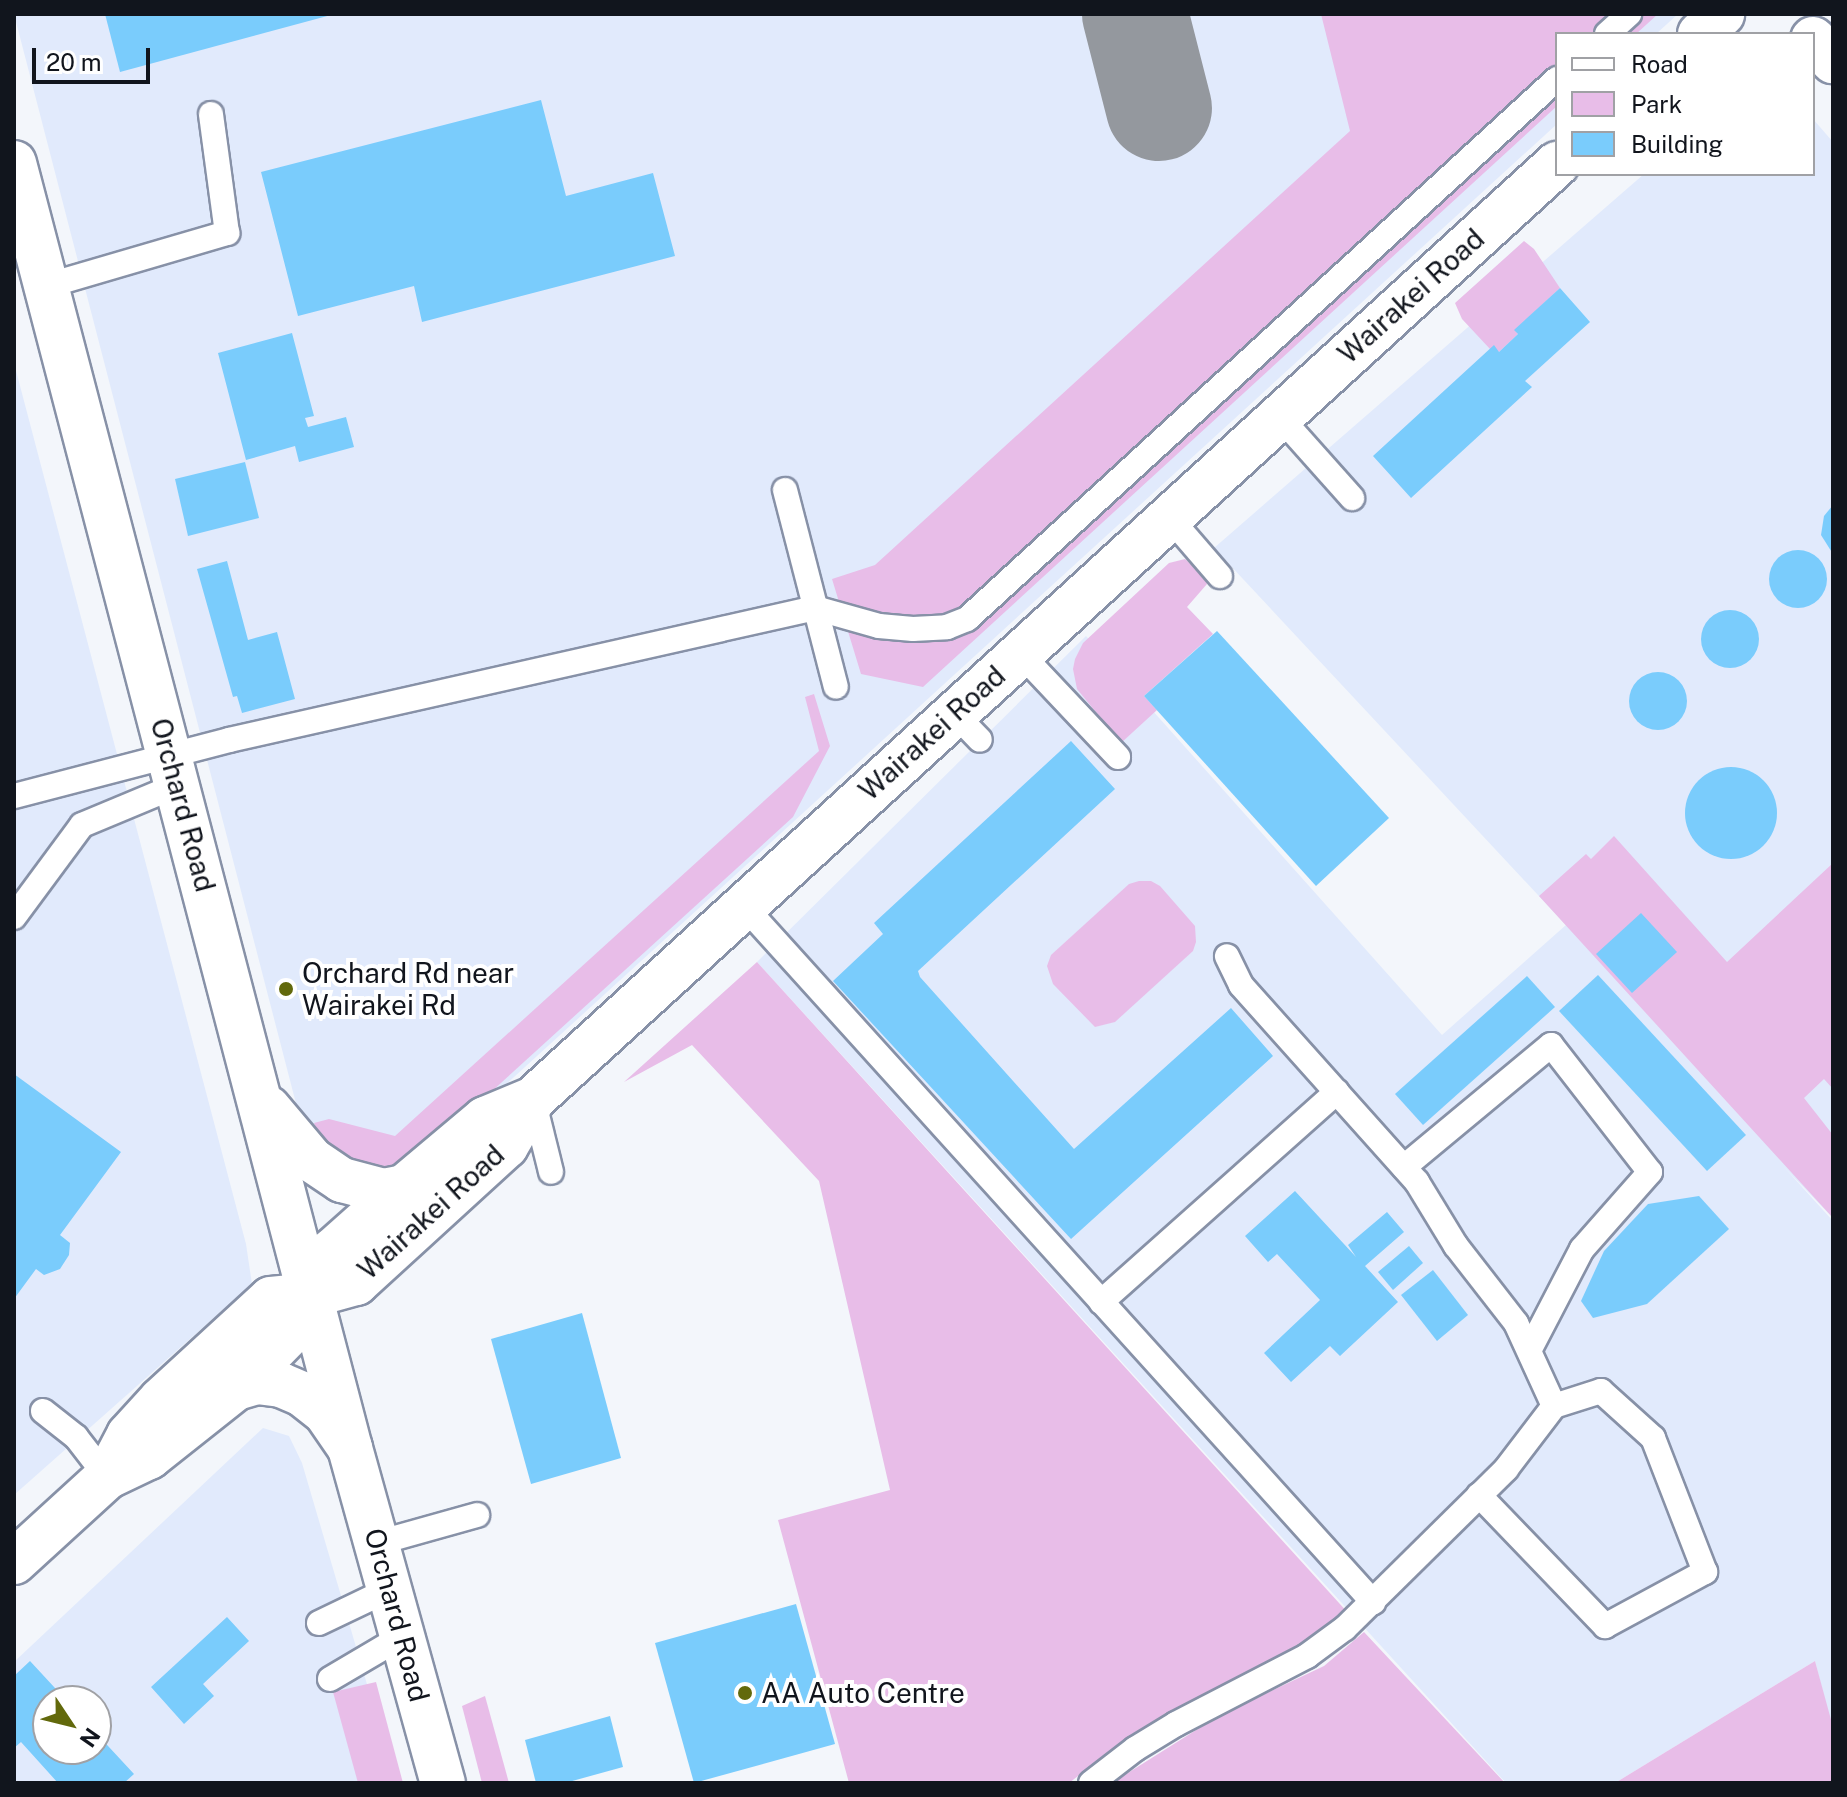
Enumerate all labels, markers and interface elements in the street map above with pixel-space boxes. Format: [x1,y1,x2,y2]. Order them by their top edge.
scale bar [36,32,154,82]
legend [1555,32,1815,176]
text: 20 m [46,48,102,76]
text: Road [1631,50,1688,78]
text: Park [1631,90,1682,118]
text: Building [1631,130,1723,158]
street label: Wairakei Road [1331,222,1491,370]
street label: Wairakei Road [852,659,1012,807]
street label: Orchard Road [144,715,222,895]
place label: Orchard Rd near Wairakei Rd [302,956,514,1022]
marker: Orchard Rd near Wairakei Rd [277,980,295,998]
street label: Wairakei Road [351,1138,511,1286]
street label: Orchard Road [358,1525,436,1705]
place label: AA Auto Centre [761,1676,965,1710]
marker: AA Auto Centre [736,1684,754,1702]
north arrow [32,1685,112,1765]
text: N [74,1723,106,1752]

